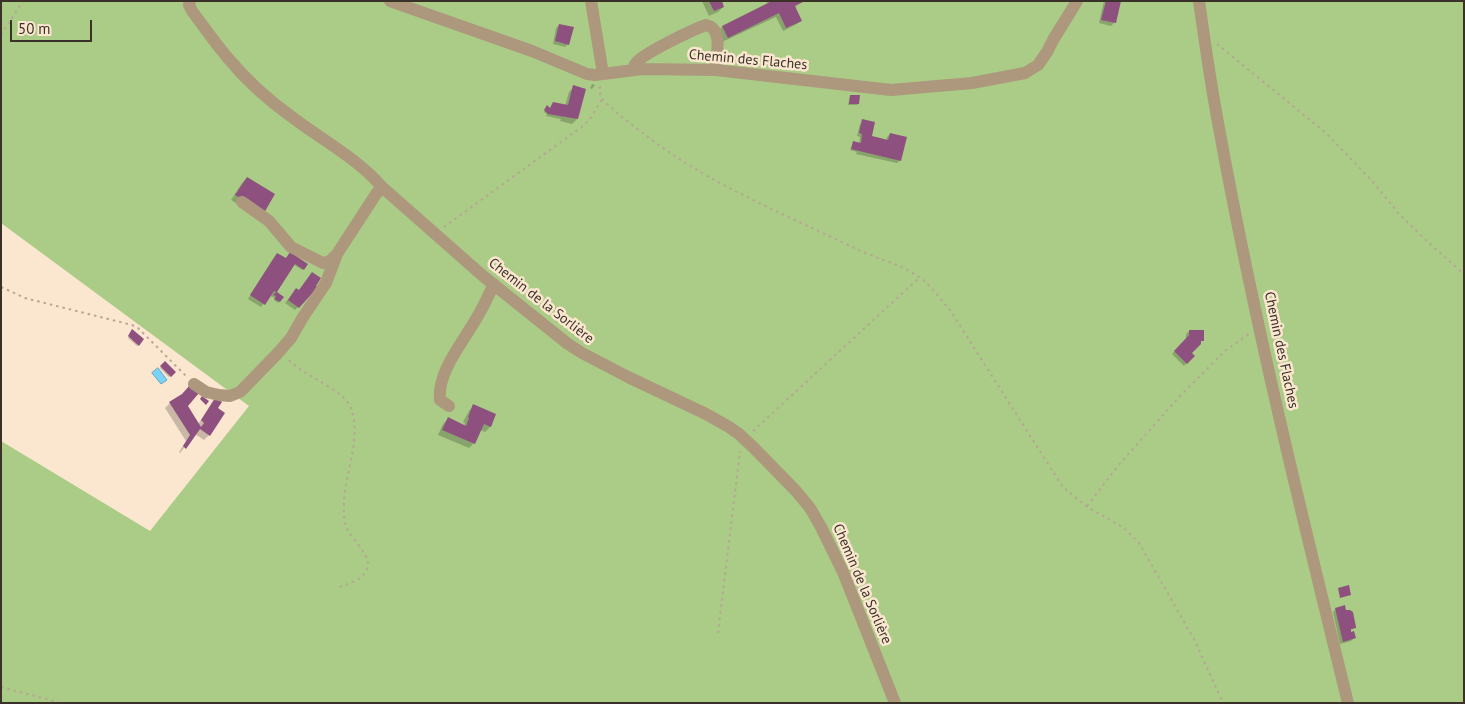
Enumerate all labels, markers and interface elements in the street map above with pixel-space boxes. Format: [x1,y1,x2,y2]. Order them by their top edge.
scale bar [12,10,95,42]
text: 50 m [18,19,51,38]
street label: Chemin des Flaches [688,46,808,74]
street label: Chemin de la Sorlière [485,255,597,347]
street label: Chemin des Flaches [1260,290,1302,410]
street label: Chemin de la Sorlière [829,521,895,647]

